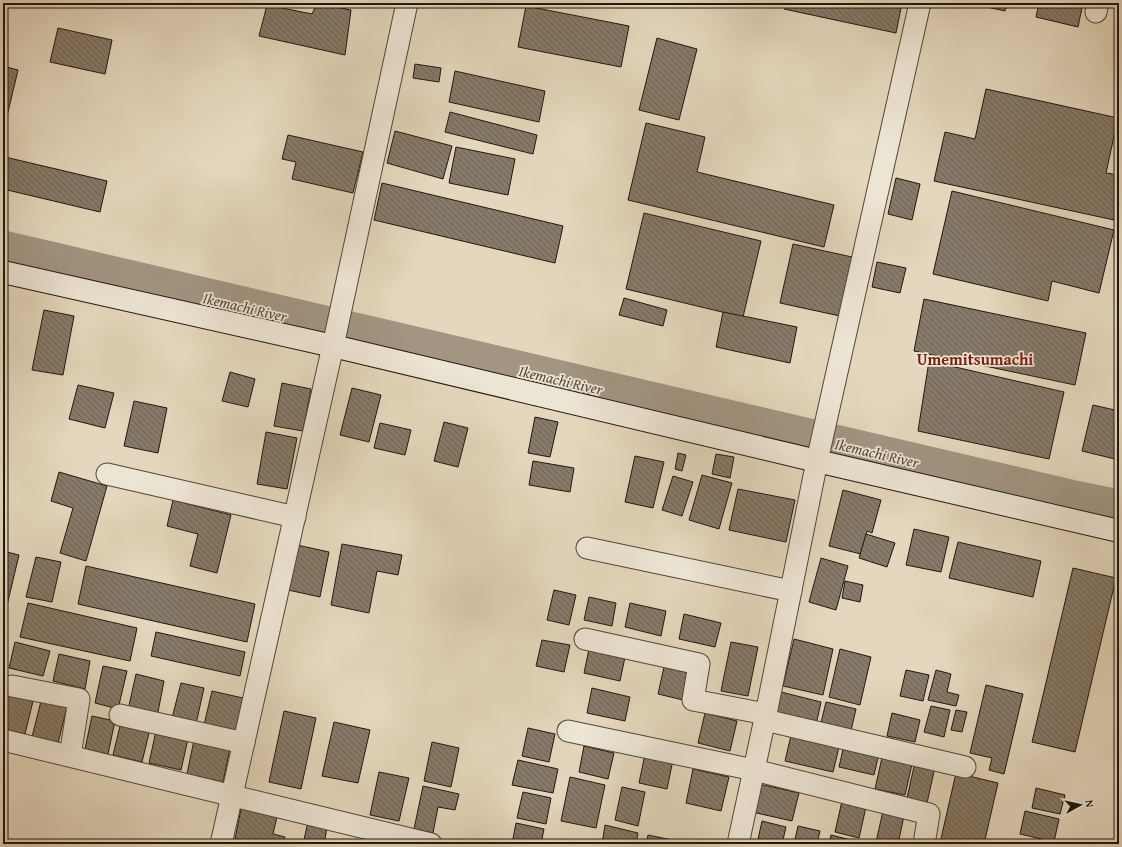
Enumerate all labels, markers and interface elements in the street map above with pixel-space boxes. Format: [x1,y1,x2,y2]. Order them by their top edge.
water label: Ikemachi River [201,287,289,327]
district label: Umemitsumachi [917,347,1033,371]
water label: Ikemachi River [517,360,605,400]
water label: Ikemachi River [833,433,921,473]
north arrow [1060,785,1100,825]
text: N [1081,799,1098,809]

